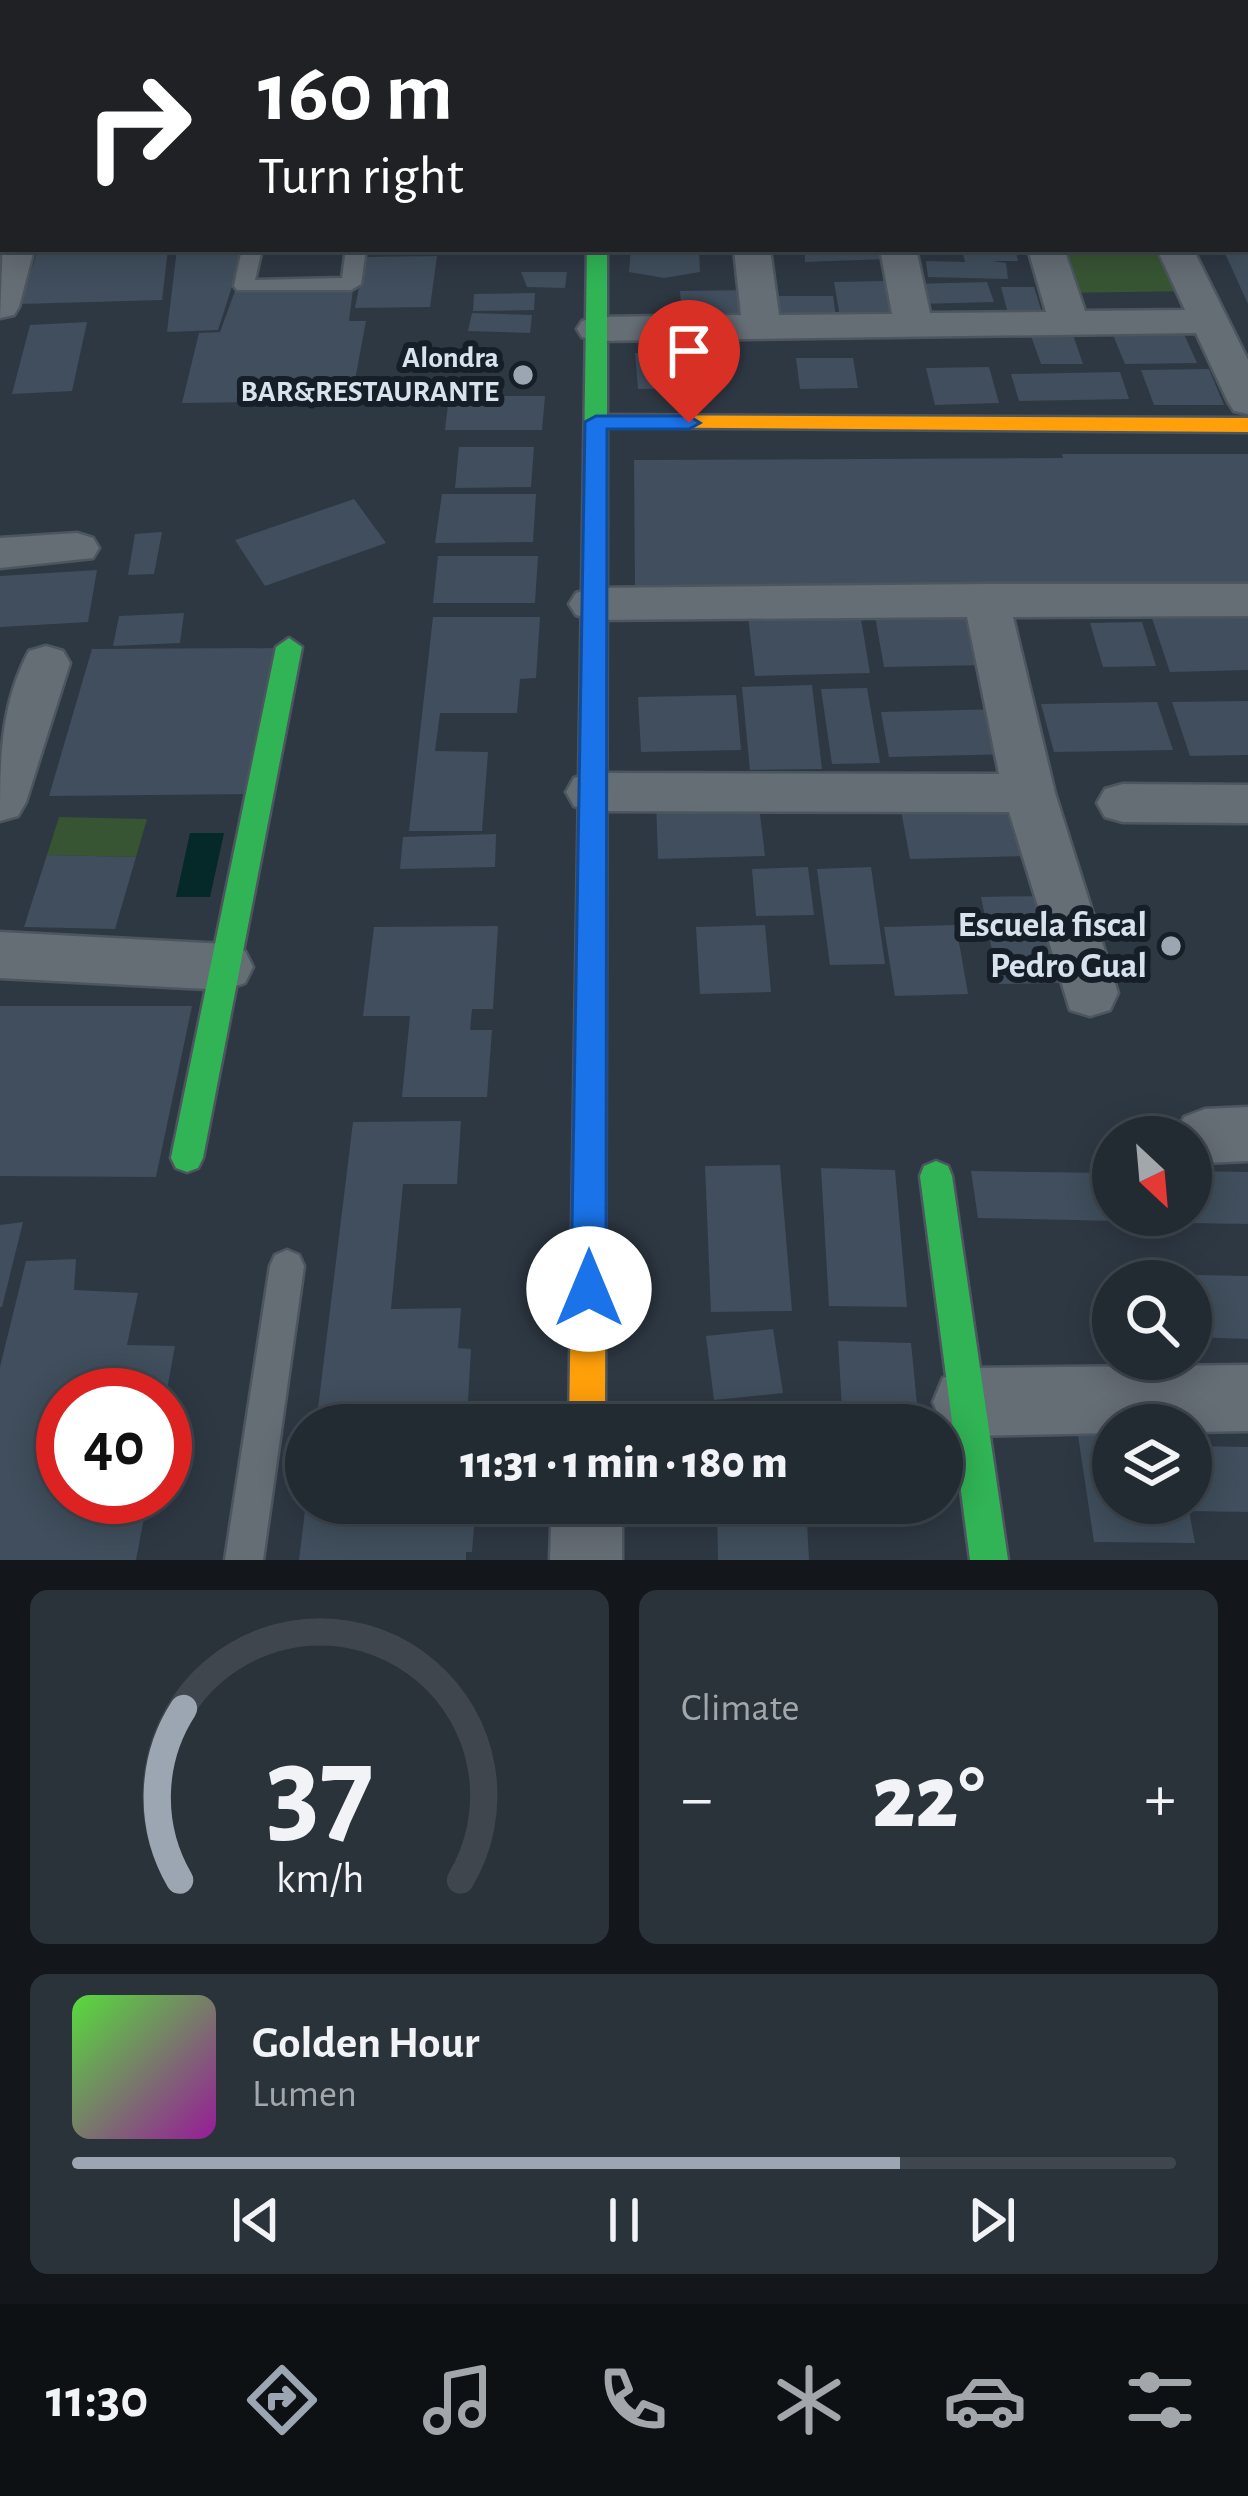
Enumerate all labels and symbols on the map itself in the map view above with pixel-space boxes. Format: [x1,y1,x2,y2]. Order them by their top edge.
pin [638,300,740,423]
place label: Alondra BAR&RESTAURANTE [240,343,499,407]
marker: Alondra BAR&RESTAURANTE [510,362,536,388]
place label: Escuela fiscal Pedro Gual [957,907,1147,984]
marker: Escuela fiscal Pedro Gual [1158,933,1184,959]
north arrow [1092,1116,1212,1236]
position arrow [526,1226,652,1352]
speed limit sign: 40 [36,1368,192,1524]

